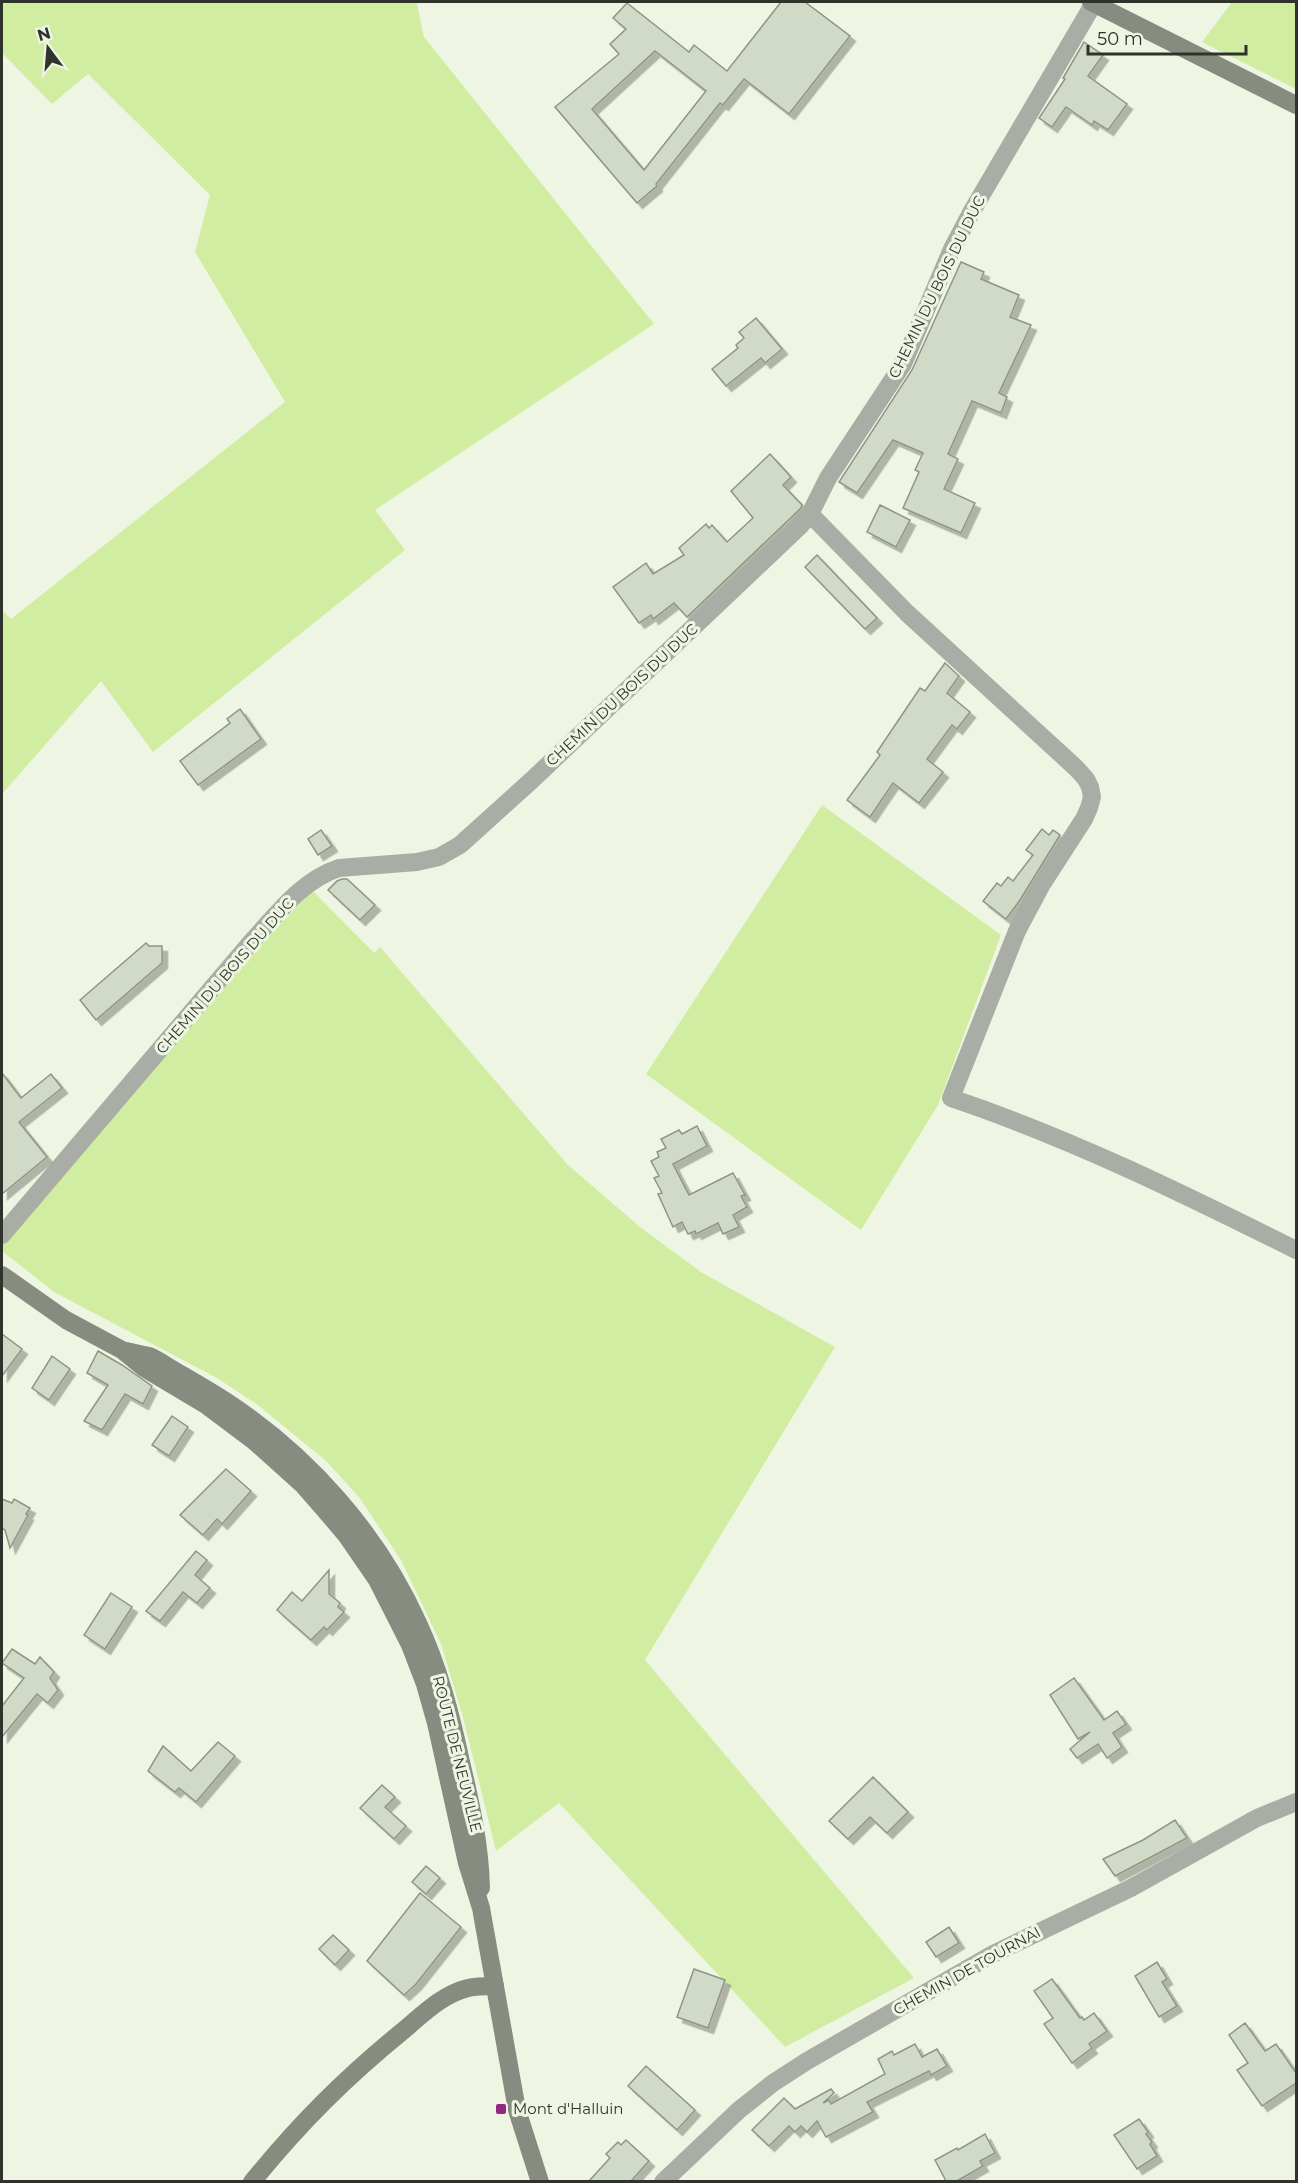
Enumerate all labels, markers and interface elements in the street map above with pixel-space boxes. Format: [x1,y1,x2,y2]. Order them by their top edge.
north arrow [18,18,78,78]
scale bar [1088,18,1246,56]
text: N [35,23,53,45]
text: 50 m [1097,28,1143,50]
street label: CHEMIN DU BOIS DU DUC [884,192,989,381]
street label: CHEMIN DU BOIS DU DUC [542,619,702,770]
street label: CHEMIN DU BOIS DU DUC [152,893,298,1058]
street label: ROUTE DE NEUVILLE [429,1674,486,1834]
street label: CHEMIN DE TOURNAI [890,1922,1044,2019]
place label: Mont d'Halluin [513,2099,623,2118]
marker: Mont d'Halluin [494,2102,508,2116]

